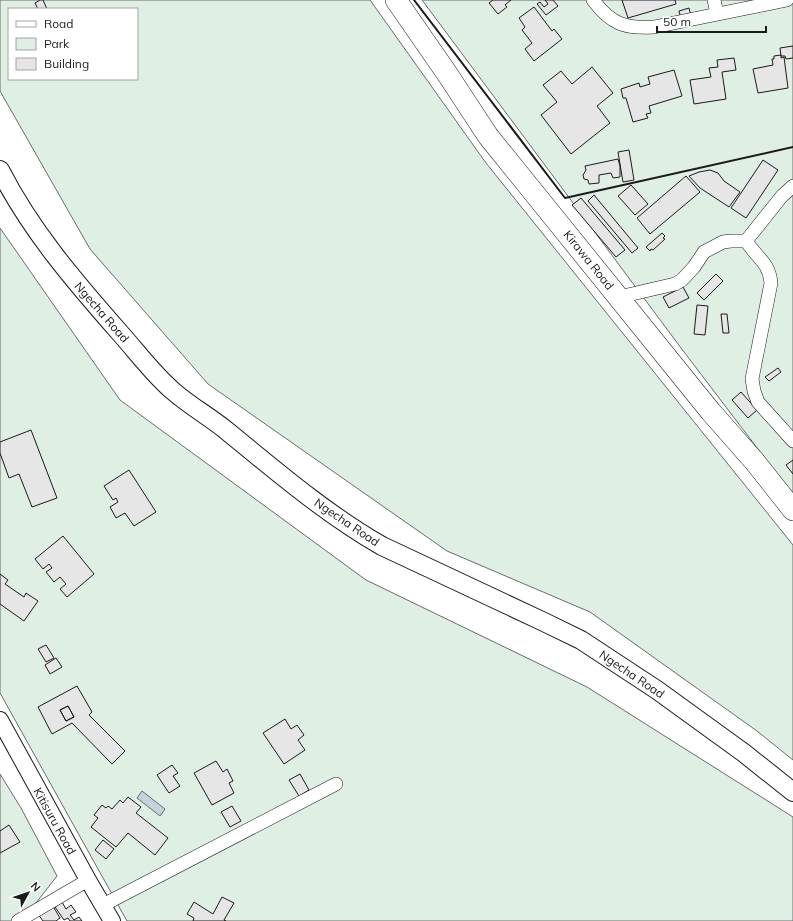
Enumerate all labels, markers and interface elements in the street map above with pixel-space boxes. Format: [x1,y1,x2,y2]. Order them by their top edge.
legend [8,8,138,80]
scale bar [657,8,766,34]
text: 50 m [663,14,691,29]
text: Road [44,16,73,31]
text: Park [44,36,70,51]
text: Building [44,56,89,71]
street label: Kirawa Road [561,227,617,293]
street label: Ngecha Road [72,279,132,345]
street label: Ngecha Road [312,495,382,549]
street label: Ngecha Road [597,647,667,701]
street label: Kitisuru Road [30,785,80,857]
north arrow [8,873,48,913]
text: N [28,879,44,894]

